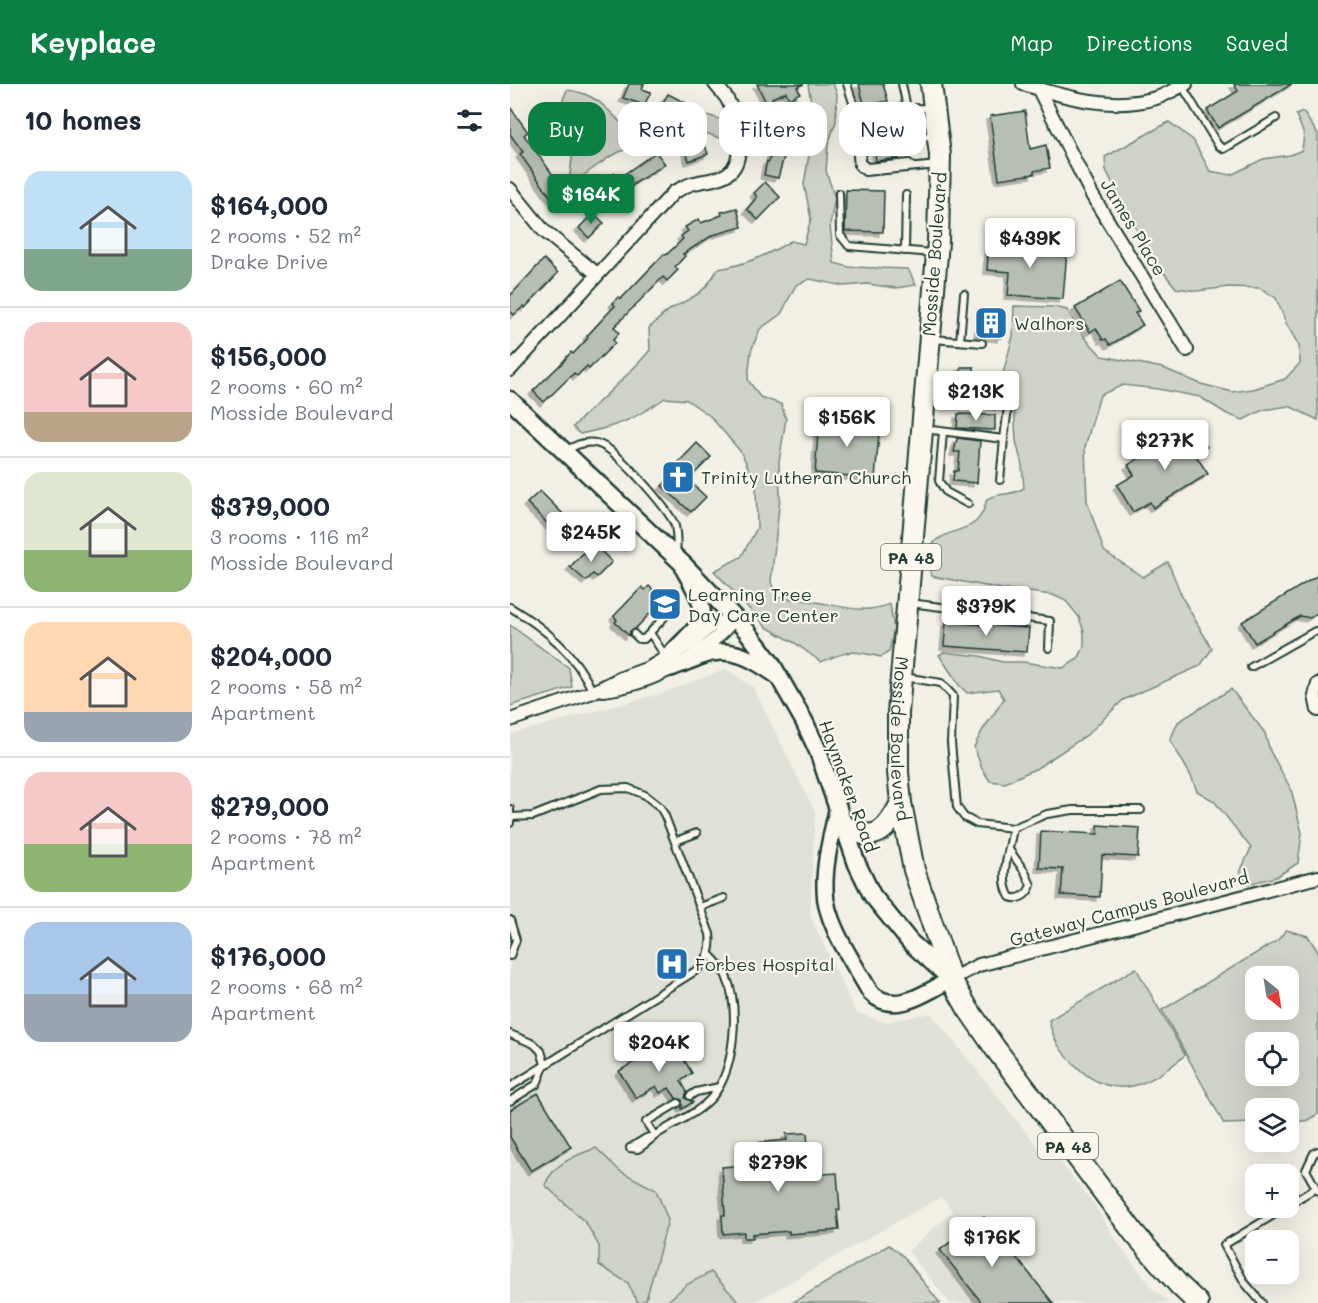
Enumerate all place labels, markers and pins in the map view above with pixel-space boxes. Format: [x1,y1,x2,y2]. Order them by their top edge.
pin: $164K [549,174,633,225]
pin: $439K [988,218,1072,269]
building icon: Walhors [973,305,1009,341]
place label: Walhors [1014,311,1084,335]
pin: $213K [934,371,1018,422]
pin: $156K [805,397,889,448]
pin: $277K [1123,420,1207,471]
church icon: Trinity Lutheran Church [660,459,696,495]
place label: Trinity Lutheran Church [701,465,911,489]
pin: $245K [549,512,633,563]
place label: Learning Tree Day Care Center [688,582,839,627]
school or university icon: Learning Tree Day Care Center [647,586,683,622]
pin: $379K [944,586,1028,637]
hospital icon: Forbes Hospital [654,946,690,982]
place label: Forbes Hospital [695,952,834,976]
pin: $204K [617,1022,701,1073]
pin: $279K [736,1142,820,1193]
pin: $176K [950,1217,1034,1268]

